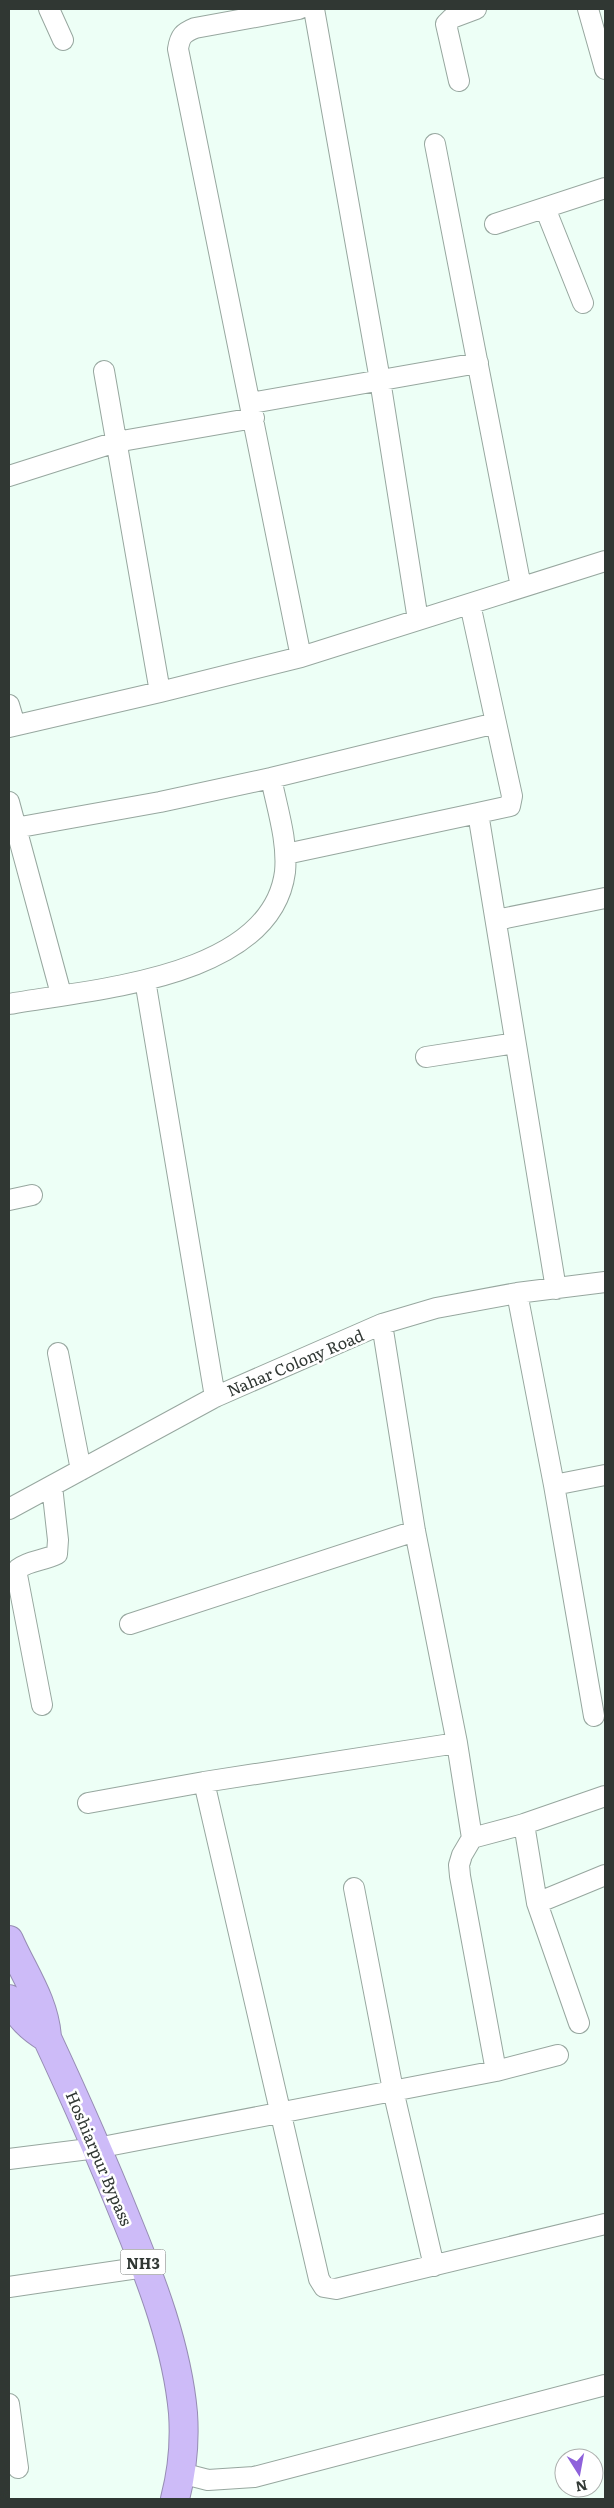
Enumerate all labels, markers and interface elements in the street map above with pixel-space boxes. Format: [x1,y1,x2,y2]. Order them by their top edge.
street label: Nahar Colony Road [223,1322,367,1402]
street label: Hoshiarpur Bypass [61,2087,139,2229]
road number: NH3 [120,2250,166,2274]
north arrow [554,2448,604,2498]
text: N [574,2476,589,2498]

